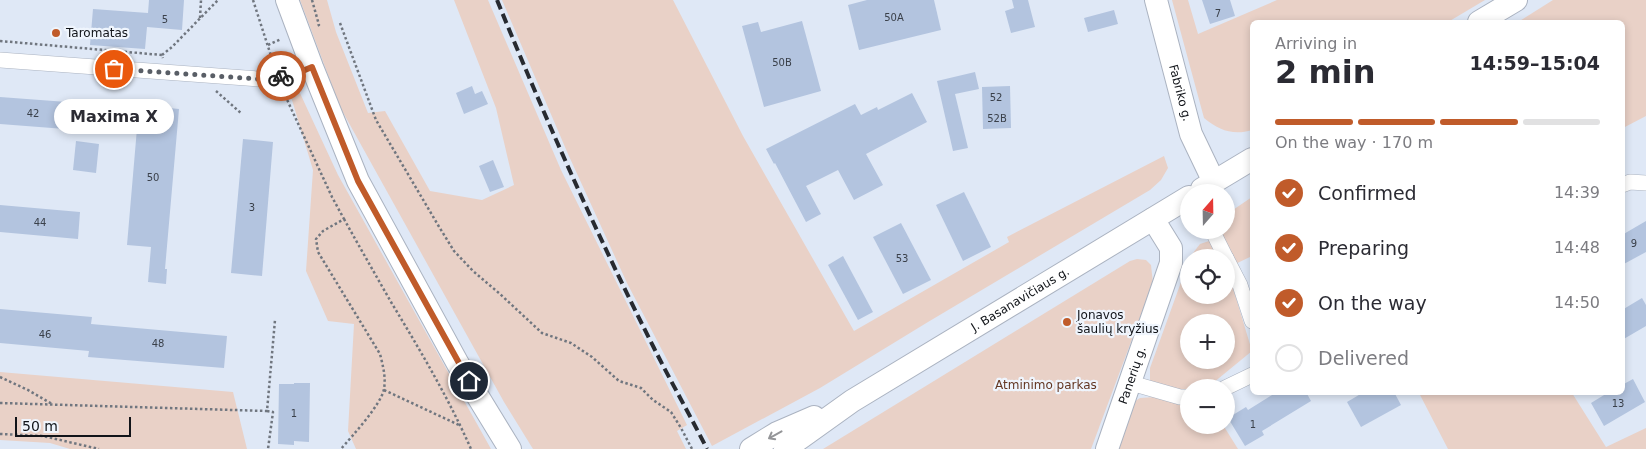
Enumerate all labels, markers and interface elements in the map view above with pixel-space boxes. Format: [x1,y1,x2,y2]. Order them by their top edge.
house number: 7 [1215,8,1221,19]
house number: 50A [884,12,904,23]
house number: 5 [162,14,168,25]
place label: Taromatas [65,26,128,40]
marker: Taromatas [50,27,62,39]
text: Arriving in [1275,34,1357,53]
pin [93,48,135,90]
courier [256,51,306,101]
text: 14:59–15:04 [1470,52,1600,74]
text: 2 min [1275,53,1376,91]
icon: bag [100,55,128,83]
house number: 50B [772,57,792,68]
icon: bike [267,62,295,90]
street label: Fabriko g. [1166,63,1194,123]
house number: 52 [990,92,1002,103]
callout: Maxima X [54,99,174,134]
text: Maxima X [70,107,158,126]
house number: 42 [27,108,39,119]
house number: 52B [987,113,1007,124]
text: On the way · 170 m [1275,133,1433,152]
house number: 50 [147,172,159,183]
icon: check [1275,179,1303,207]
text: Confirmed [1318,182,1417,204]
text: 14:39 [1554,183,1600,202]
north arrow [1180,184,1235,239]
map controls [1180,184,1235,434]
house number: 3 [249,202,255,213]
house number: 44 [34,217,46,228]
icon: check [1275,234,1303,262]
text: Preparing [1318,237,1409,259]
text: 14:48 [1554,238,1600,257]
house number: 9 [1631,238,1637,249]
button: locate [1180,249,1235,304]
house number: 53 [896,253,908,264]
street label: J. Basanavičiaus g. [968,264,1072,335]
icon: check [1275,289,1303,317]
text: On the way [1318,292,1427,314]
text: 14:50 [1554,293,1600,312]
place label: Jonavos šaulių kryžius [1076,308,1159,336]
button: + [1180,314,1235,369]
marker: Jonavos šaulių kryžius [1061,316,1073,328]
house number: 46 [39,329,51,340]
house number: 48 [152,338,164,349]
street label: Panerių g. [1116,344,1149,406]
text: Delivered [1318,347,1409,369]
pin [448,360,490,402]
icon: home [455,367,483,395]
park label: Atminimo parkas [995,378,1097,392]
button: − [1180,379,1235,434]
house number: 13 [1612,398,1624,409]
house number: 1 [291,408,297,419]
scale bar [15,414,131,437]
text: 50 m [22,418,58,434]
house number: 1 [1250,419,1256,430]
one-way arrow [768,430,783,440]

